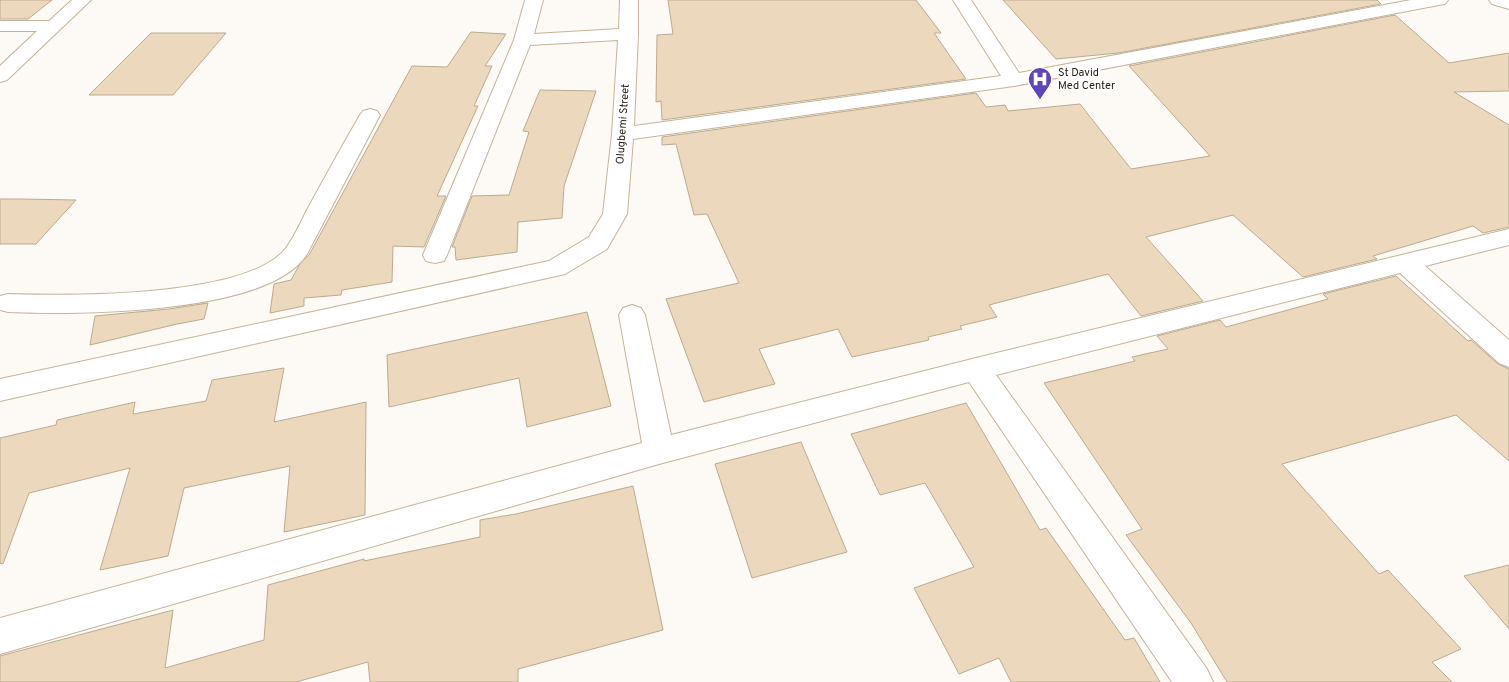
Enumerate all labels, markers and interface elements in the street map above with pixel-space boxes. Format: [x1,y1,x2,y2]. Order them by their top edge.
hospital icon: St David Med Center [1027,66,1053,100]
place label: St David Med Center [1058,66,1116,93]
street label: Olugbemi Street [613,83,633,165]

